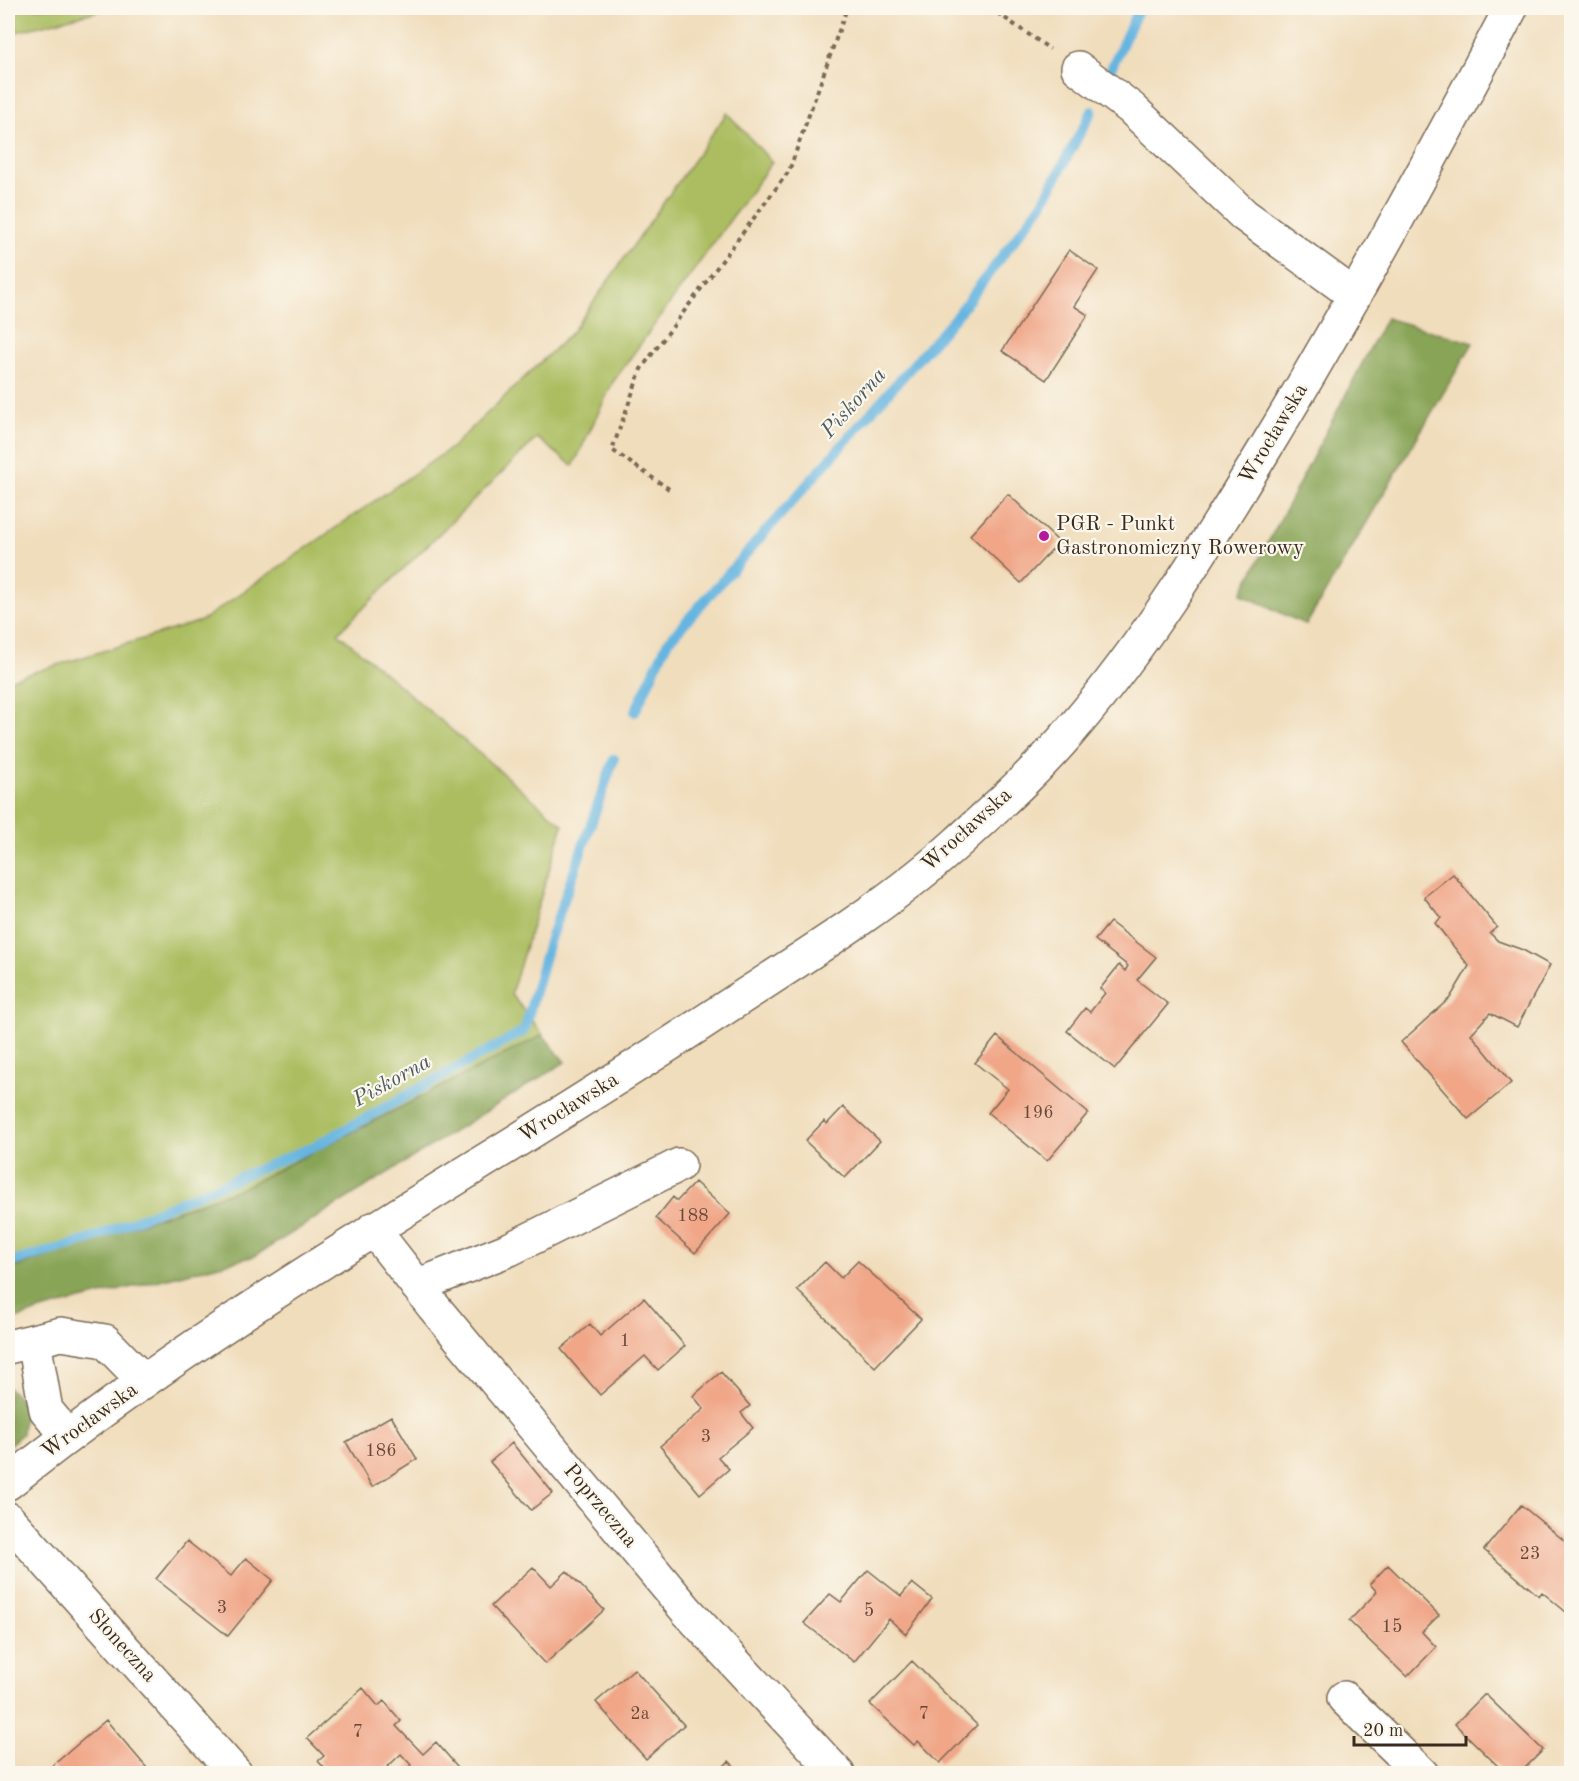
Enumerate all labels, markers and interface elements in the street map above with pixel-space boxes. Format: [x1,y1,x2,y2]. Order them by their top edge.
water label: Piskorna [816,364,891,443]
street label: Wrocławska [1236,380,1312,488]
place label: PGR - Punkt Gastronomiczny Rowerowy [1056,514,1304,559]
marker: PGR - Punkt Gastronomiczny Rowerowy [1037,529,1051,543]
street label: Wrocławska [918,784,1016,876]
water label: Piskorna [348,1050,435,1112]
street label: Wrocławska [516,1069,622,1147]
house number: 196 [1022,1104,1054,1122]
house number: 188 [677,1207,709,1225]
house number: 1 [620,1332,630,1350]
street label: Wrocławska [38,1379,142,1463]
house number: 3 [701,1428,711,1446]
house number: 186 [365,1442,397,1460]
street label: Poprzeczna [559,1460,641,1552]
house number: 23 [1520,1545,1540,1563]
house number: 3 [217,1599,227,1617]
house number: 5 [864,1602,874,1620]
street label: Słoneczna [84,1605,160,1687]
house number: 15 [1382,1618,1402,1636]
house number: 2a [630,1705,650,1723]
house number: 7 [919,1705,929,1723]
scale bar [1354,1709,1466,1747]
text: 20 m [1363,1722,1403,1740]
house number: 7 [353,1723,363,1741]

